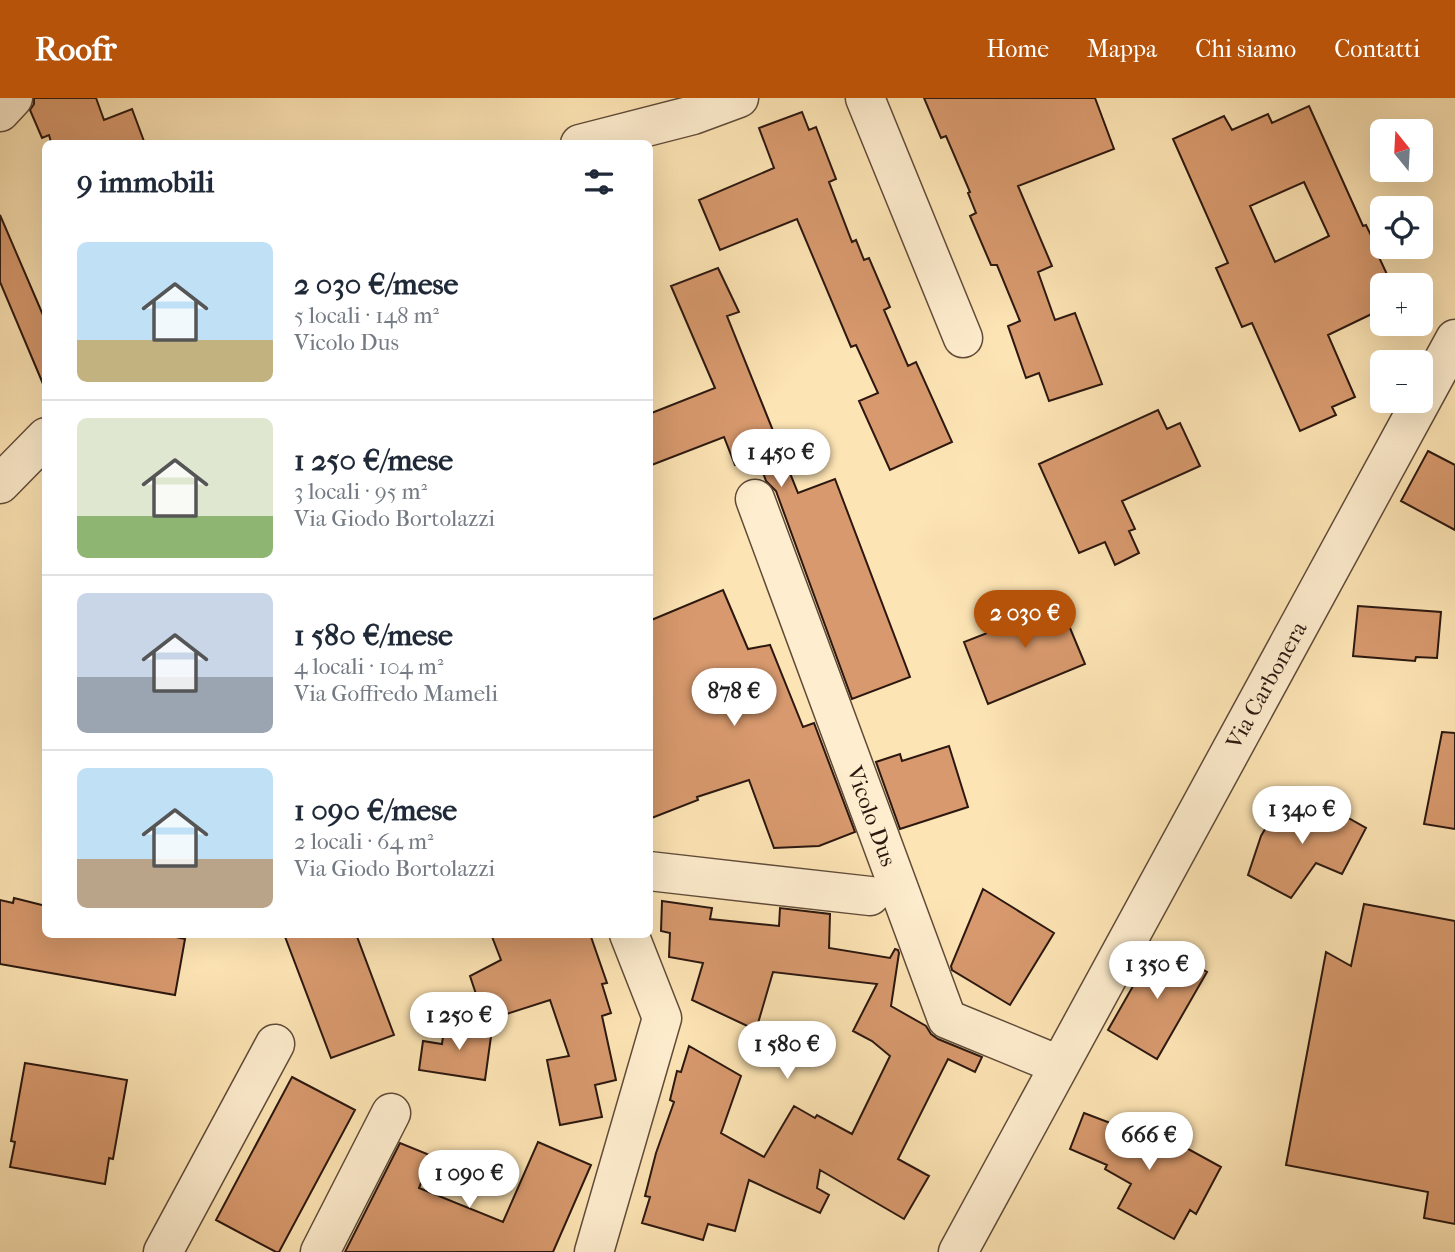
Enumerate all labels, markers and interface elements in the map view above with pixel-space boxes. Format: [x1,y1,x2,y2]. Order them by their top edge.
text: Roofr [35,30,117,69]
text: Home [987,35,1049,63]
text: Mappa [1087,35,1157,63]
text: Chi siamo [1195,35,1296,63]
text: Contatti [1334,35,1420,63]
north arrow [1370,119,1433,182]
map controls [1370,119,1433,413]
icon: filters [580,163,618,201]
text: 9 immobili [77,165,214,200]
button: locate [1370,196,1433,259]
text: 2 030 €/mese [294,267,458,302]
icon: home [133,270,217,354]
button: + [1370,273,1433,336]
text: 5 locali · 148 m² [294,302,439,329]
text: Vicolo Dus [294,329,399,356]
button: − [1370,350,1433,413]
pin: 1 450 € [716,430,846,489]
text: 1 450 € [747,438,815,465]
text: 1 250 €/mese [294,443,453,478]
icon: home [133,446,217,530]
text: 3 locali · 95 m² [294,478,427,505]
text: Via Giodo Bortolazzi [294,505,495,532]
pin: 2 030 € [960,590,1090,650]
text: 2 030 € [990,599,1060,626]
street label: Via Carbonera [1220,616,1313,755]
text: 1 580 €/mese [294,618,453,653]
icon: home [133,621,217,705]
text: 4 locali · 104 m² [294,653,443,680]
pin: 878 € [685,668,783,728]
text: 878 € [708,677,760,704]
text: Via Goffredo Mameli [294,680,498,707]
street label: Vicolo Dus [841,761,902,870]
pin: 1 340 € [1237,786,1367,846]
text: 1 090 €/mese [294,793,457,828]
text: 1 340 € [1268,795,1336,822]
icon: home [133,796,217,880]
text: 2 locali · 64 m² [294,828,434,855]
text: Via Giodo Bortolazzi [294,855,495,882]
pin: 1 350 € [1092,942,1222,1001]
text: 1 350 € [1125,950,1189,977]
pin: 1 250 € [394,992,524,1052]
text: 1 250 € [426,1001,492,1028]
pin: 1 580 € [722,1021,852,1081]
text: 1 580 € [754,1030,820,1057]
pin: 666 € [1100,1112,1198,1172]
text: 666 € [1121,1121,1177,1148]
pin: 1 090 € [404,1150,534,1210]
text: 1 090 € [434,1159,504,1186]

